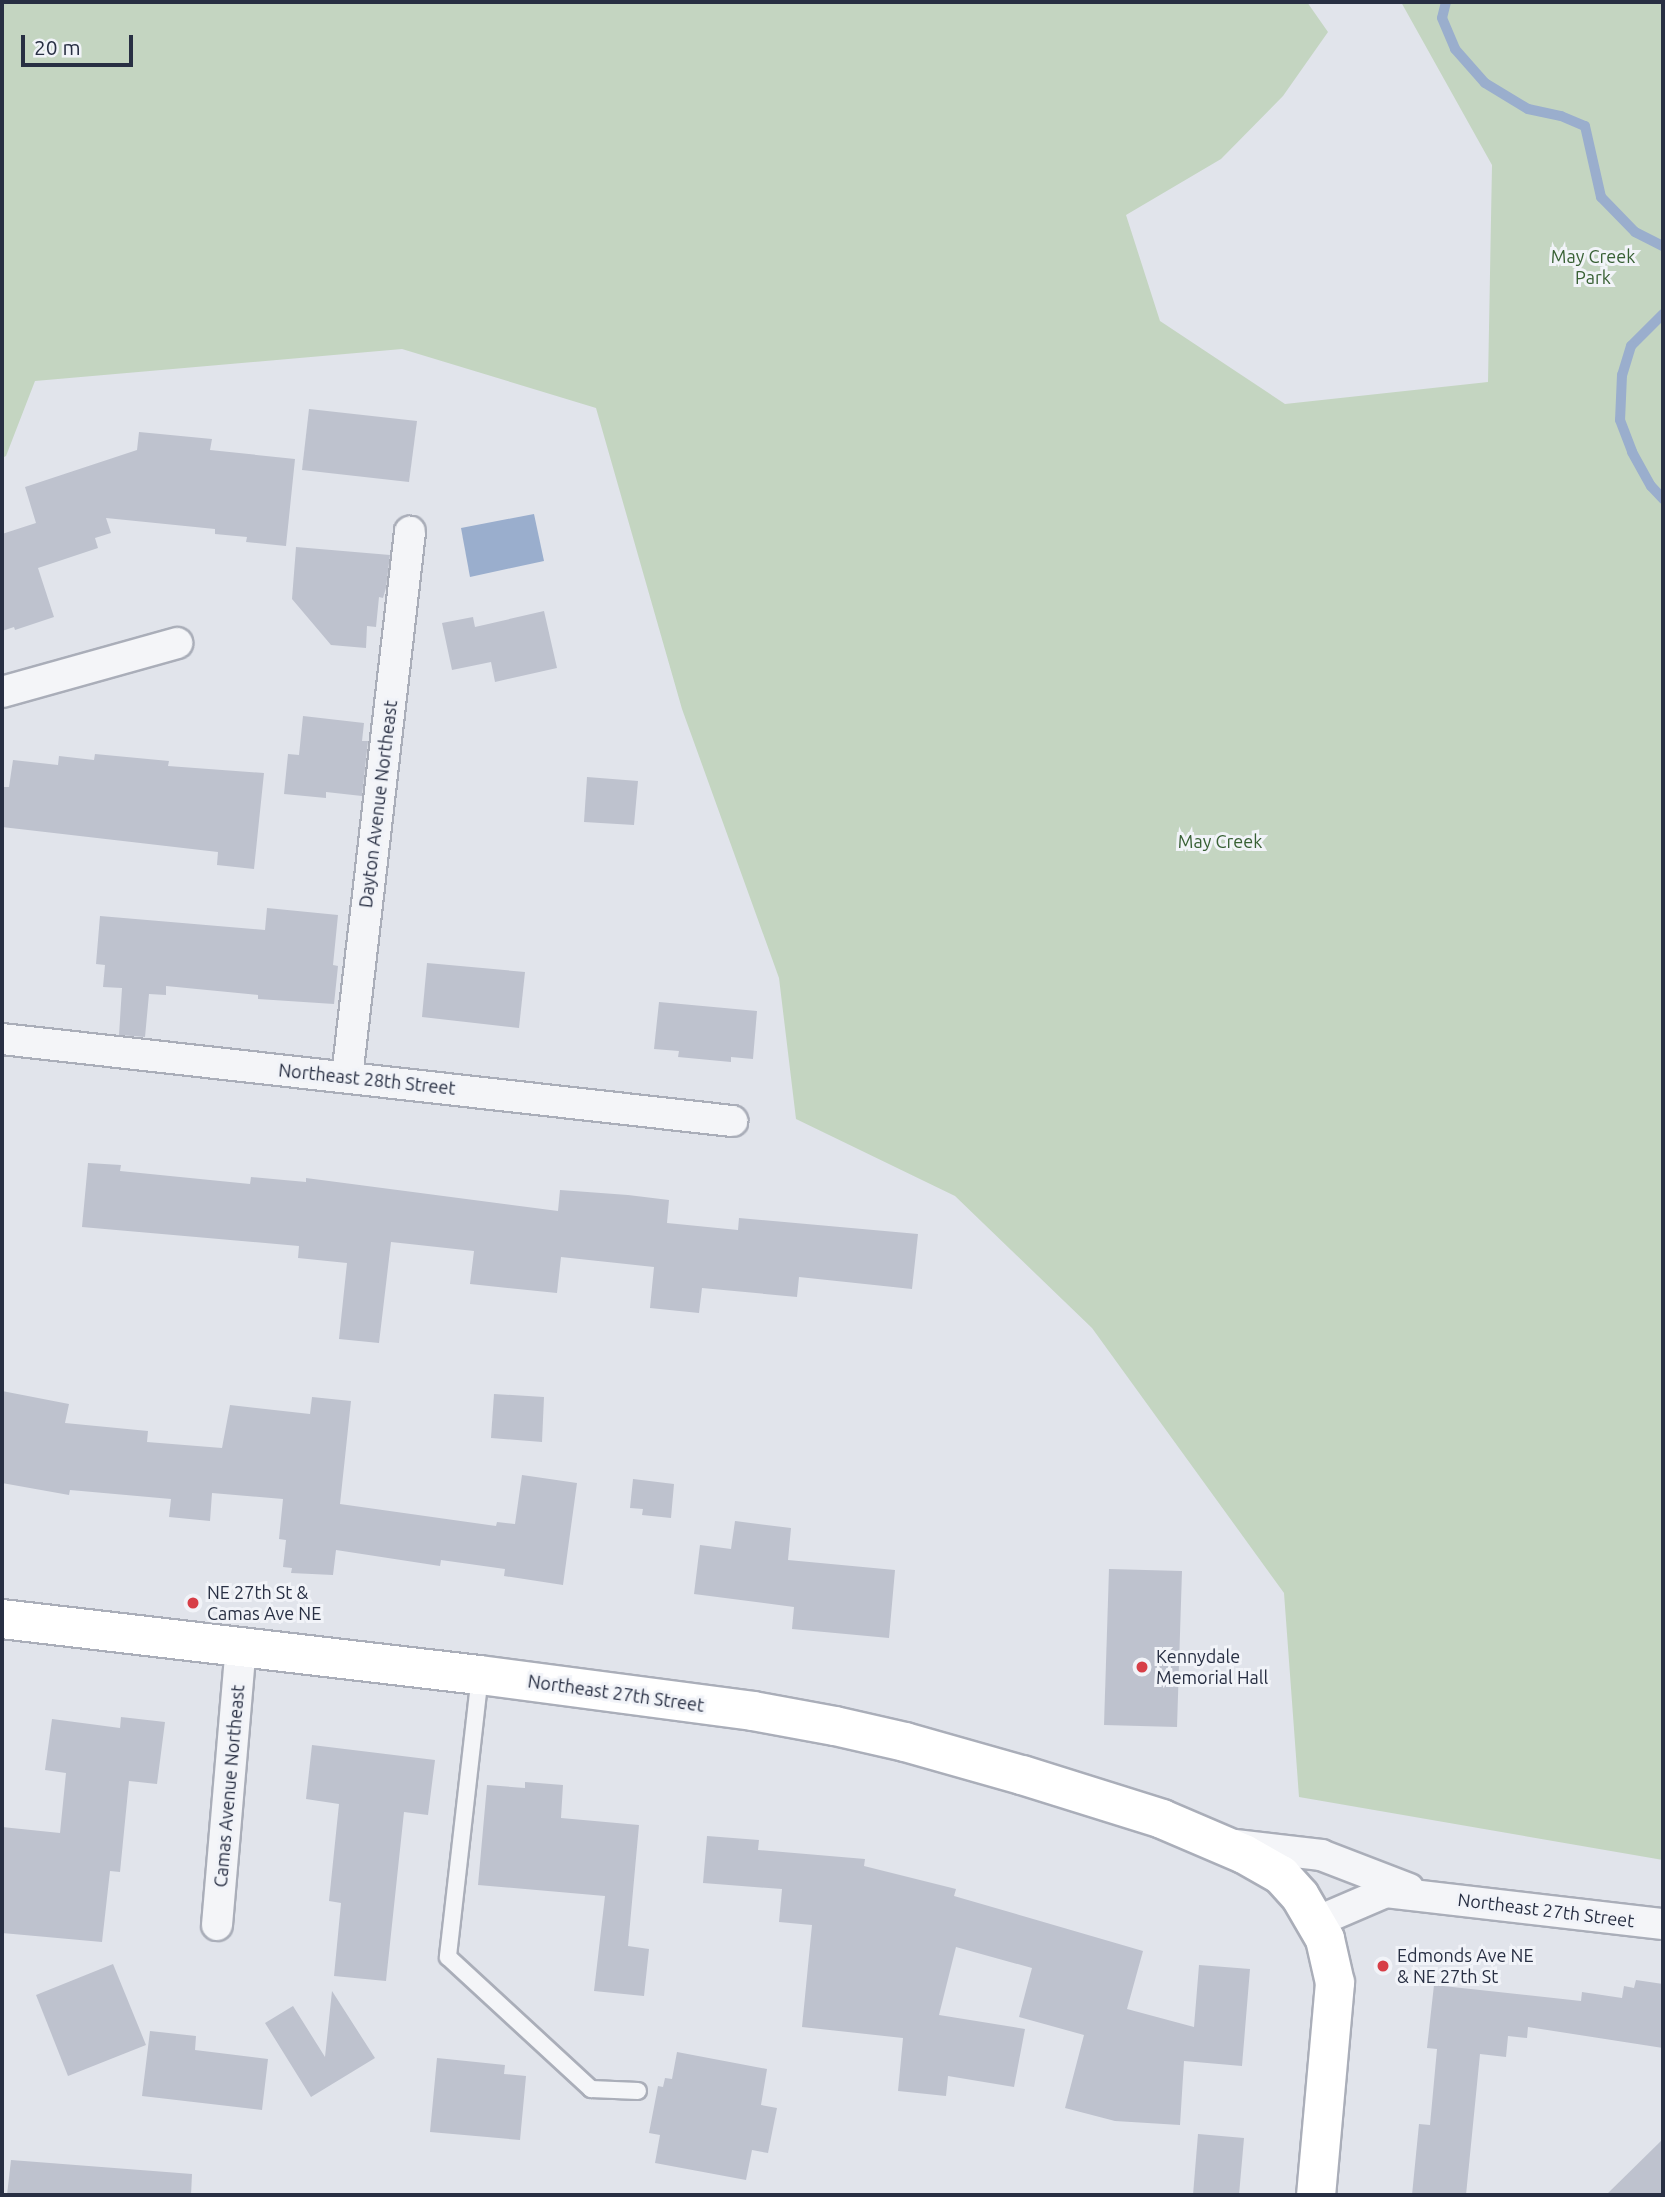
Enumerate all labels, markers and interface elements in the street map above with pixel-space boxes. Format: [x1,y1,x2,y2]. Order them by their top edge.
scale bar [24,21,136,65]
text: 20 m [34,35,81,59]
park label: May Creek Park [1551,246,1635,288]
street label: Dayton Avenue Northeast [355,699,401,909]
park label: May Creek [1178,830,1262,852]
street label: Northeast 28th Street [277,1059,457,1099]
place label: NE 27th St & Camas Ave NE [207,1582,321,1624]
marker: NE 27th St & Camas Ave NE [185,1595,201,1611]
place label: Kennydale Memorial Hall [1156,1646,1268,1688]
marker: Kennydale Memorial Hall [1134,1659,1150,1675]
street label: Northeast 27th Street [526,1670,706,1716]
street label: Camas Avenue Northeast [209,1684,249,1888]
street label: Northeast 27th Street [1456,1888,1636,1932]
place label: Edmonds Ave NE & NE 27th St [1397,1945,1533,1988]
marker: Edmonds Ave NE & NE 27th St [1375,1958,1391,1974]

